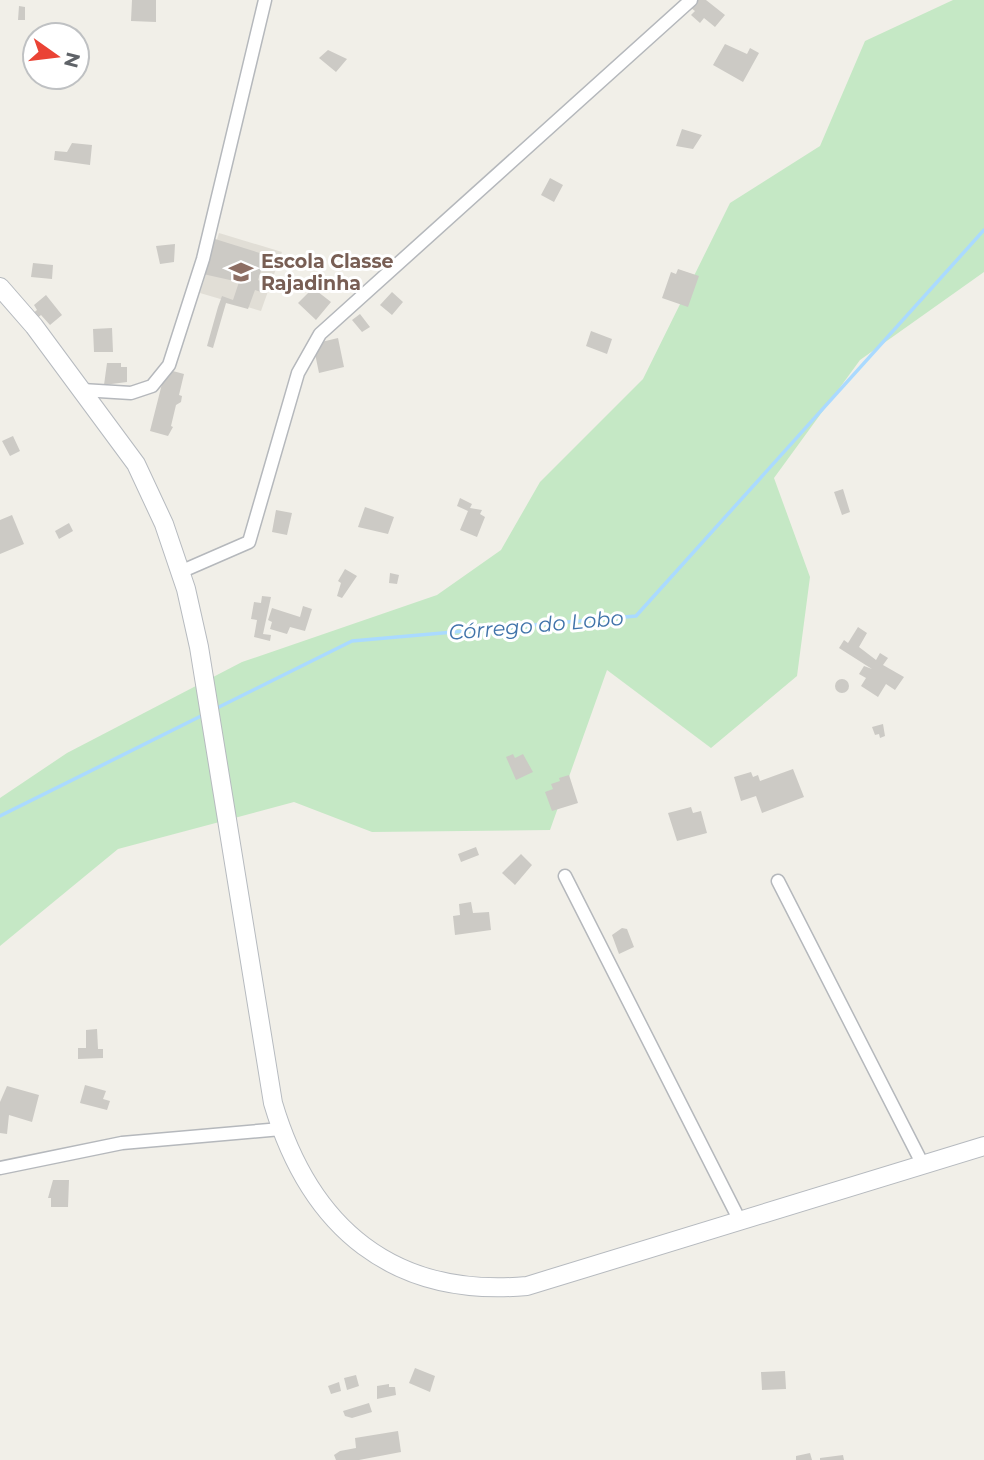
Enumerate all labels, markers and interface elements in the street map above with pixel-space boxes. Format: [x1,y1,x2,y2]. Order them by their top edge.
north arrow [21,21,91,91]
text: N [59,50,85,70]
place label: Escola Classe Rajadinha [261,250,394,295]
school or university icon: Escola Classe Rajadinha [227,258,255,286]
water label: Córrego do Lobo [447,605,625,645]

